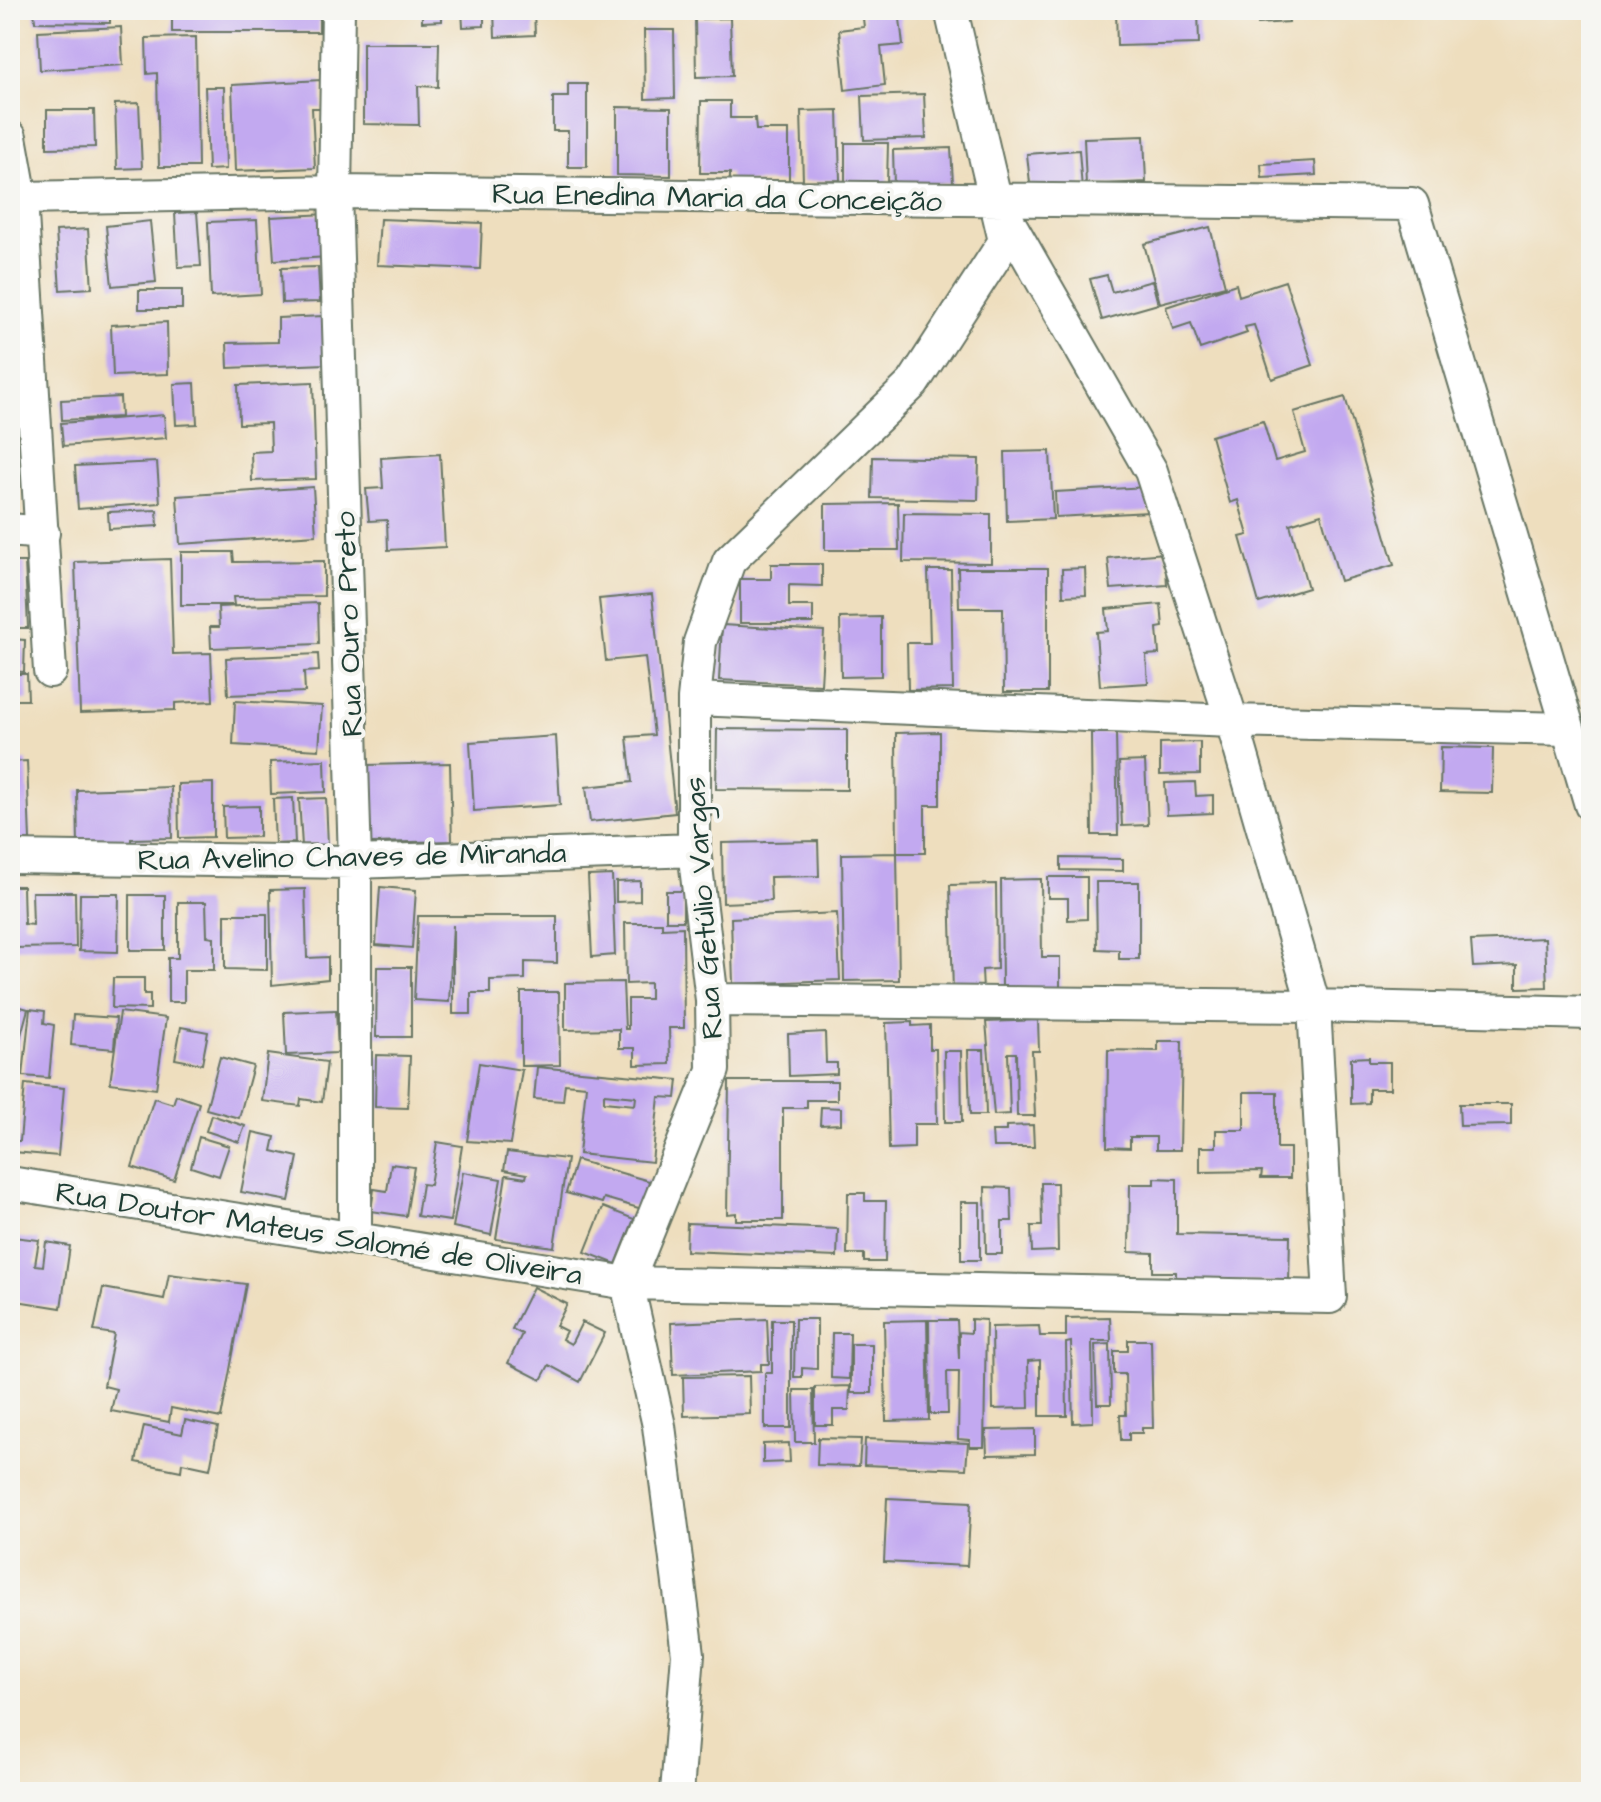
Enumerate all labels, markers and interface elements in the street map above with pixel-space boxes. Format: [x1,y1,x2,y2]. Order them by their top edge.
street label: Rua Enedina Maria da Conceição [492,173,943,223]
street label: Rua Ouro Preto [324,510,374,737]
street label: Rua Getúlio Vargas [674,775,735,1040]
street label: Rua Avelino Chaves de Miranda [137,832,567,882]
street label: Rua Doutor Mateus Salomé de Oliveira [53,1172,585,1296]

